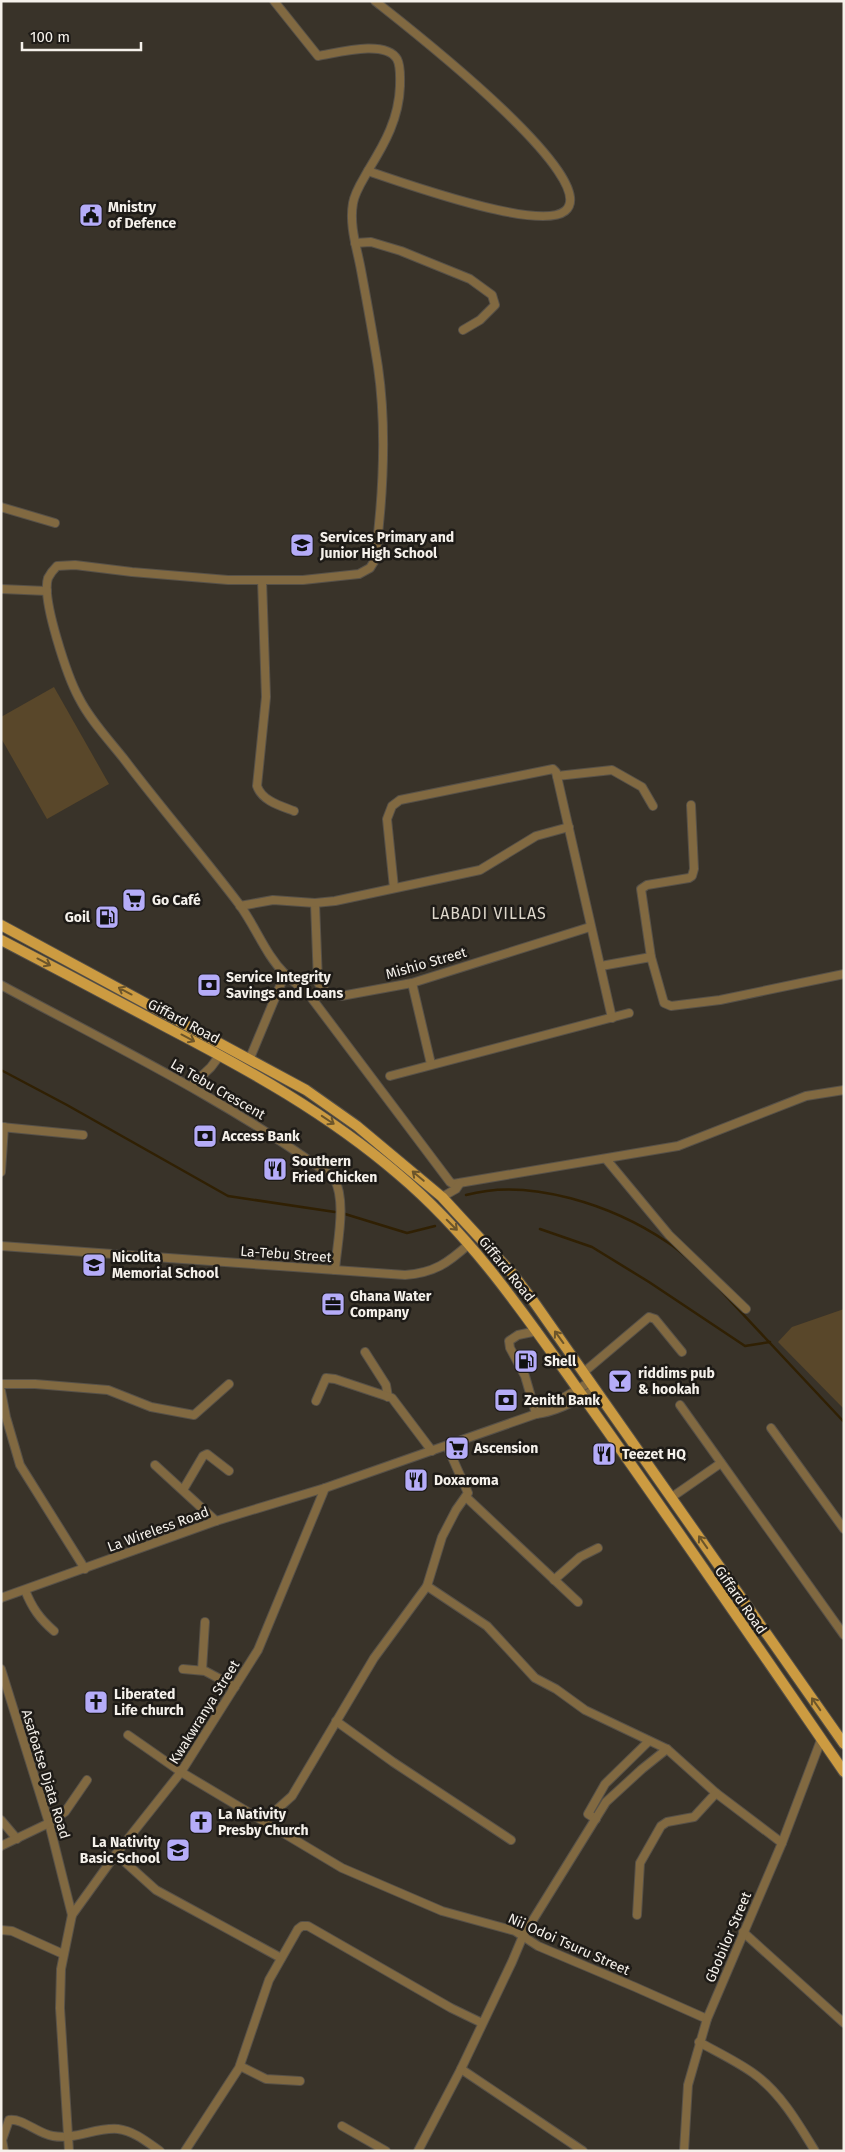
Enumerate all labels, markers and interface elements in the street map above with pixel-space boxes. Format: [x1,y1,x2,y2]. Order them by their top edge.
scale bar [22,20,141,52]
text: 100 m [30,28,70,46]
place label: Mnistry of Defence [108,199,176,232]
public building icon: Mnistry of Defence [78,202,104,228]
place label: Services Primary and Junior High School [319,529,454,562]
school or university icon: Services Primary and Junior High School [289,532,315,558]
supermarket icon: Go Café [121,887,147,913]
place label: Go Café [152,892,201,909]
fuel station icon: Goil [94,904,120,930]
district label: LABADI VILLAS [431,904,547,923]
place label: Goil [65,909,91,926]
street label: Mishio Street [384,944,469,983]
one-way arrow [37,958,51,968]
place label: Service Integrity Savings and Loans [226,969,343,1002]
bank icon: Service Integrity Savings and Loans [196,972,222,998]
one-way arrow [118,986,133,996]
street label: Giffard Road [145,995,223,1047]
one-way arrow [180,1034,195,1043]
street label: La Tebu Crescent [167,1055,269,1124]
one-way arrow [321,1115,335,1125]
bank icon: Access Bank [192,1123,218,1149]
place label: Access Bank [221,1128,300,1145]
place label: Southern Fried Chicken [292,1153,377,1186]
restaurant icon: Southern Fried Chicken [262,1156,288,1182]
one-way arrow [412,1171,425,1182]
one-way arrow [446,1219,458,1232]
street label: Giffard Road [475,1233,538,1305]
street label: La-Tebu Street [240,1243,333,1266]
place label: Nicolita Memorial School [112,1249,219,1282]
school or university icon: Nicolita Memorial School [81,1252,107,1278]
place label: Ghana Water Company [350,1288,432,1321]
office icon: Ghana Water Company [320,1291,346,1317]
one-way arrow [554,1331,564,1345]
fuel station icon: Shell [513,1348,539,1374]
place label: Shell [544,1353,577,1370]
place label: riddims pub & hookah [638,1365,715,1398]
bar icon: riddims pub & hookah [607,1368,633,1394]
bank icon: Zenith Bank [493,1387,519,1413]
place label: Zenith Bank [524,1392,600,1409]
supermarket icon: Ascension [444,1435,470,1461]
place label: Ascension [473,1440,538,1457]
restaurant icon: Teezet HQ [591,1441,617,1467]
place label: Teezet HQ [622,1446,686,1463]
restaurant icon: Doxaroma [403,1467,429,1493]
place label: Doxaroma [434,1472,499,1489]
street label: La Wireless Road [105,1503,211,1556]
one-way arrow [698,1535,708,1549]
street label: Giffard Road [711,1563,770,1637]
street label: Kwakwranya Street [166,1656,244,1767]
place label: Liberated Life church [114,1686,184,1719]
church icon: Liberated Life church [83,1689,109,1715]
one-way arrow [811,1697,821,1711]
street label: Asafoatse Djata Road [18,1707,73,1841]
place label: La Nativity Presby Church [218,1806,309,1839]
church icon: La Nativity Presby Church [188,1809,214,1835]
place label: La Nativity Basic School [80,1834,161,1867]
school or university icon: La Nativity Basic School [165,1837,191,1863]
street label: Gbobilor Street [702,1888,756,1985]
street label: Nii Odoi Tsuru Street [505,1910,633,1979]

